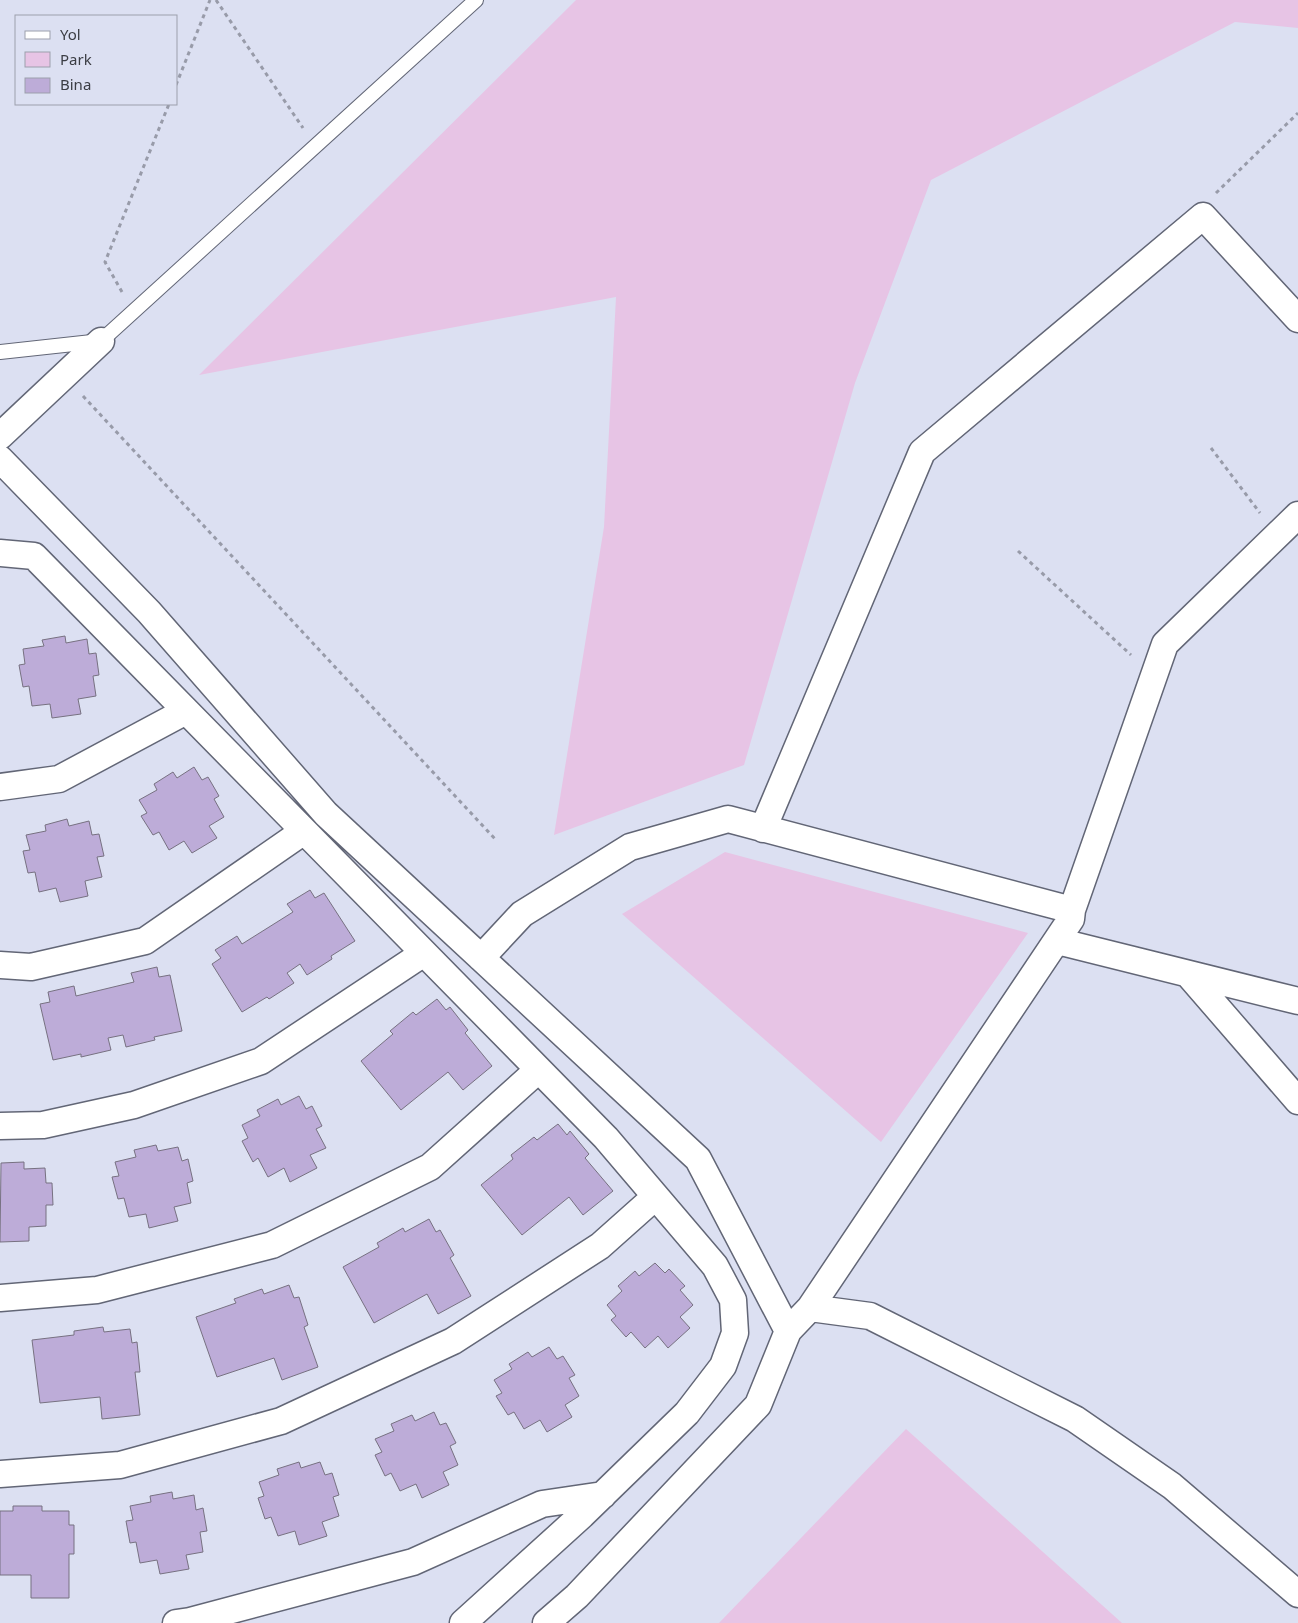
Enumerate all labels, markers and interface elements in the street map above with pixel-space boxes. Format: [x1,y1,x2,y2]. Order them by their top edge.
legend [15,15,178,105]
text: Yol [60,24,81,44]
text: Park [60,49,92,69]
text: Bina [60,74,91,94]

